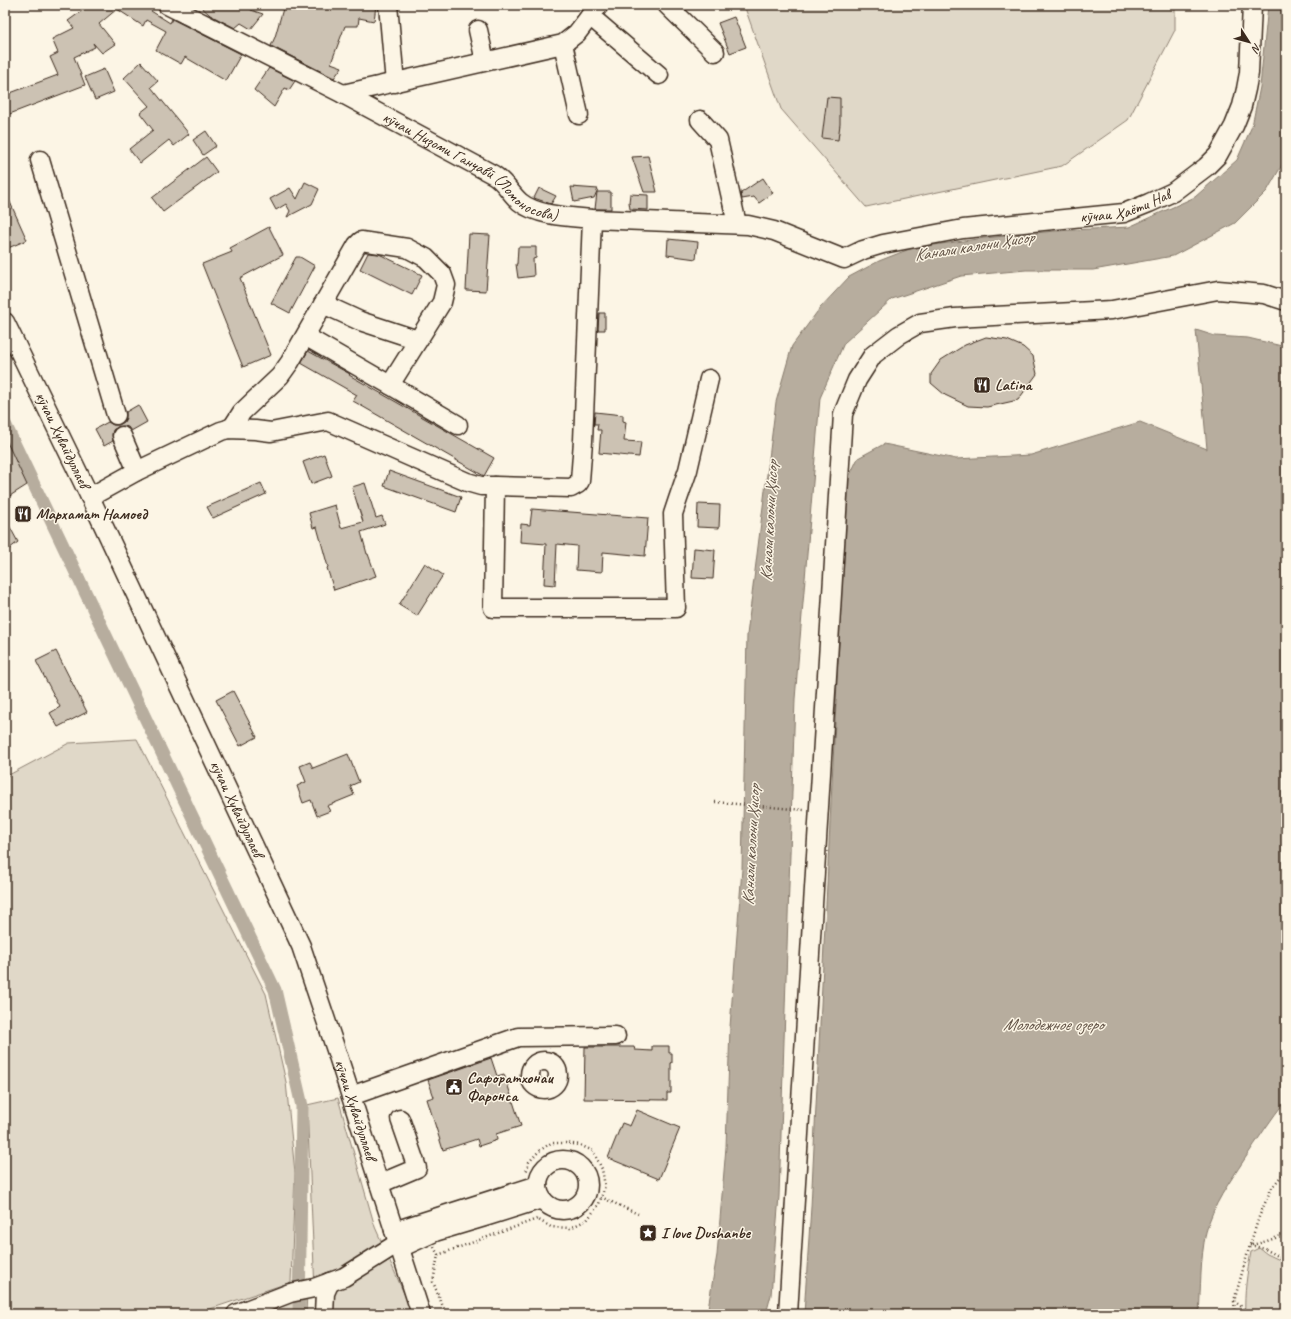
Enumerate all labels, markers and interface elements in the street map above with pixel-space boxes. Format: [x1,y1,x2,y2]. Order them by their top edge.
north arrow [1229,22,1269,62]
text: N [1248,41,1265,57]
street label: кӯчаи Низоми Ганҷавӣ (Ломоносова) [379,107,560,226]
street label: кӯчаи Ҳаёти Нав [1079,183,1177,227]
water label: Канали калони Ҳисор [913,226,1038,266]
restaurant icon: Latina [972,375,992,395]
place label: Latina [995,375,1033,395]
street label: кӯчаи Хувайдуллаев [30,388,96,495]
water label: Канали калони Ҳисор [755,458,783,582]
restaurant icon: Мархамат Намоед [13,504,33,524]
place label: Мархамат Намоед [36,504,149,524]
street label: кӯчаи Хувайдуллаев [205,757,270,864]
water label: Канали калони Ҳисор [737,782,765,906]
water label: Молодежное озеро [1003,1014,1106,1035]
street label: кӯчаи Хувайдуллаев [330,1057,382,1166]
place label: Сафоратхонаи Фаронса [467,1068,554,1106]
public building icon: Сафоратхонаи Фаронса [444,1077,464,1097]
place icon: I love Dushanbe [638,1223,658,1243]
place label: I love Dushanbe [661,1223,752,1243]

